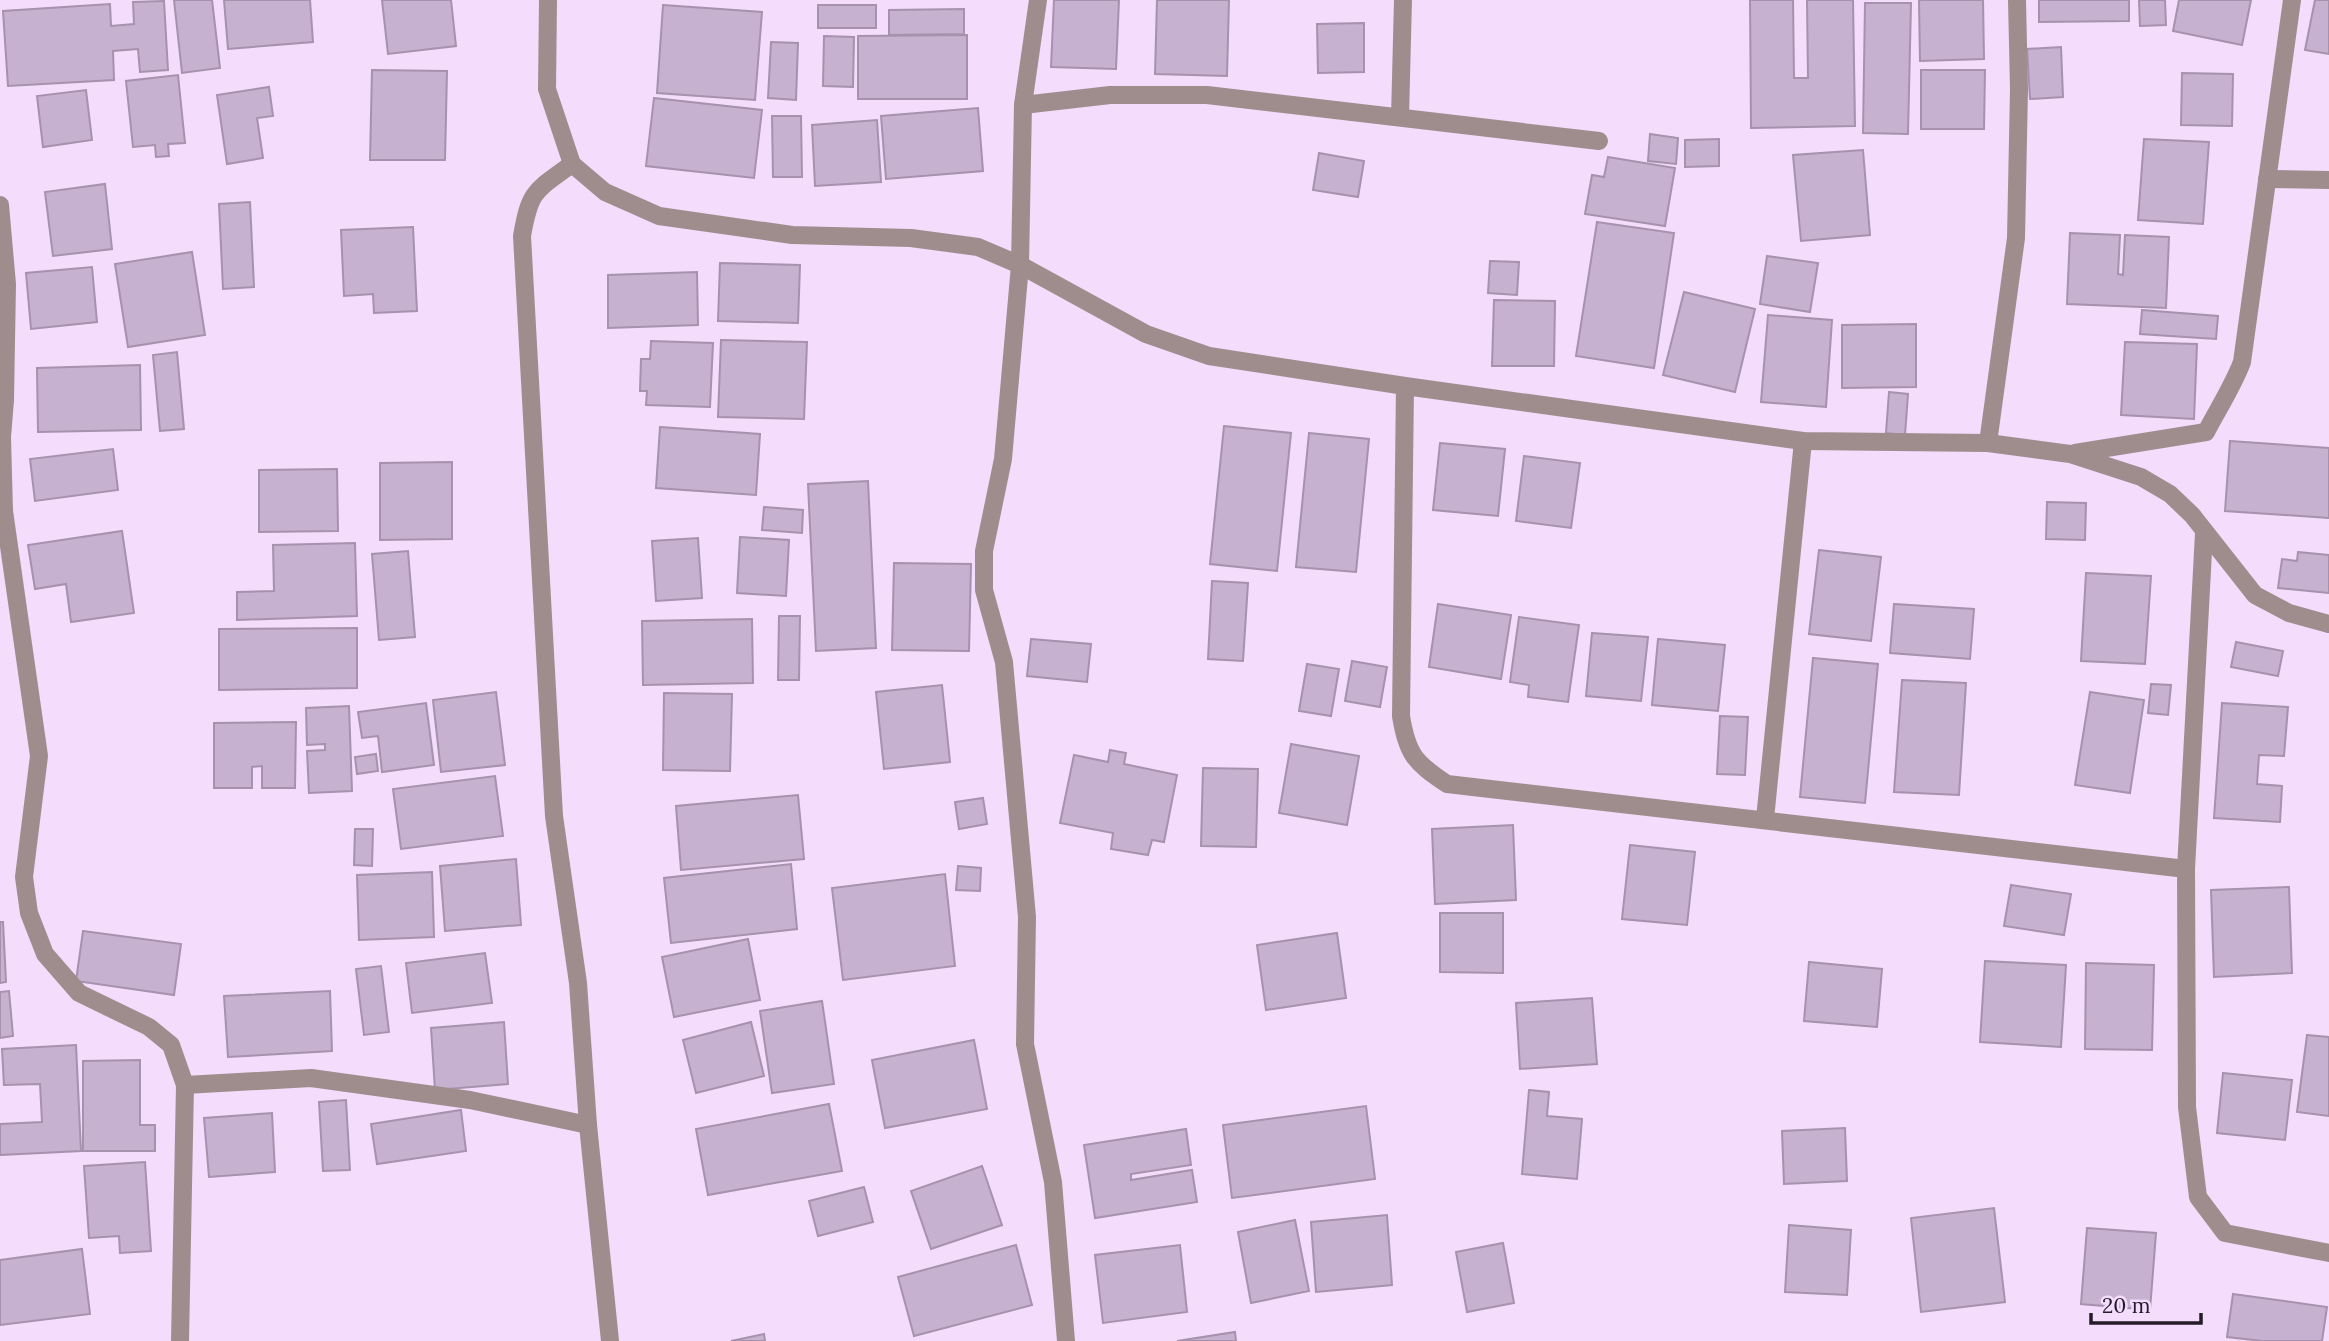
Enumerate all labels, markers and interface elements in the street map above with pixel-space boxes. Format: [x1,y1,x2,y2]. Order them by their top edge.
scale bar [2091,1282,2201,1326]
text: 20 m [2102,1292,2151,1319]

